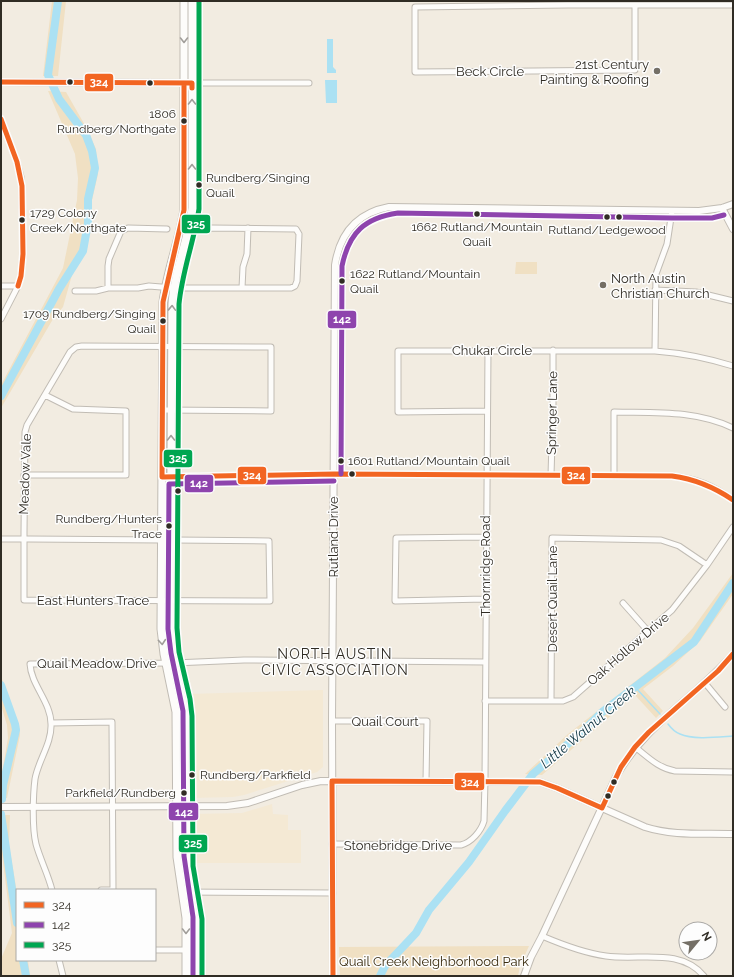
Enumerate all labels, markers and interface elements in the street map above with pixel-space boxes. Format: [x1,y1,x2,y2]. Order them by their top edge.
one-way arrow [180,37,188,43]
place label: 21st Century Painting & Roofing [540,57,649,87]
street label: Beck Circle [456,64,524,79]
marker: 21st Century Painting & Roofing [652,66,662,76]
line badge: 324 [84,73,114,92]
text: 324 [90,76,108,89]
unlabelled marker [65,77,75,87]
unlabelled marker [145,78,155,88]
one-way arrow [188,99,196,105]
place label: 1806 Rundberg/Northgate [57,107,176,136]
marker: 1806 Rundberg/Northgate [179,116,189,126]
one-way arrow [188,164,196,170]
place label: Rundberg/Singing Quail [206,171,310,200]
marker: Rundberg/Singing Quail [194,180,204,190]
place label: 1729 Colony Creek/Northgate [30,206,126,235]
marker: 1662 Rutland/Mountain Quail [472,209,482,219]
marker: Rutland/Ledgewood [602,212,612,222]
unlabelled marker [614,212,624,222]
line badge: 325 [181,214,211,234]
marker: 1729 Colony Creek/Northgate [17,215,27,225]
text: 325 [187,218,205,231]
place label: 1662 Rutland/Mountain Quail [411,220,543,249]
place label: Rutland/Ledgewood [548,223,666,237]
place label: 1622 Rutland/Mountain Quail [350,267,480,296]
place label: North Austin Christian Church [611,271,710,301]
marker: 1622 Rutland/Mountain Quail [337,276,347,286]
marker: North Austin Christian Church [598,280,608,290]
one-way arrow [167,305,176,311]
place label: 1709 Rundberg/Singing Quail [23,307,157,336]
line badge: 142 [327,310,357,329]
text: 142 [333,313,351,326]
marker: 1709 Rundberg/Singing Quail [158,316,168,326]
street label: Chukar Circle [452,343,532,358]
street label: Springer Lane [544,371,560,455]
street label: Meadow Vale [16,433,34,515]
one-way arrow [167,435,175,441]
line badge: 325 [163,449,193,468]
text: 325 [169,452,187,465]
place label: 1601 Rutland/Mountain Quail [348,454,510,468]
marker: 1601 Rutland/Mountain Quail [336,456,346,466]
line badge: 324 [237,466,267,485]
line badge: 324 [561,466,591,485]
text: 324 [243,469,261,482]
unlabelled marker [347,469,357,479]
text: 324 [567,469,585,482]
line badge: 142 [184,474,214,493]
text: 142 [190,477,208,490]
unlabelled marker [173,486,183,496]
street label: Rutland Drive [326,496,341,578]
place label: Rundberg/Hunters Trace [56,512,162,541]
street label: Thornridge Road [478,515,493,617]
marker: Rundberg/Hunters Trace [164,521,174,531]
street label: Desert Quail Lane [545,545,560,652]
street label: East Hunters Trace [37,593,150,608]
street label: Oak Hollow Drive [584,609,672,689]
one-way arrow [158,639,167,645]
district label: NORTH AUSTIN CIVIC ASSOCIATION [261,646,409,678]
street label: Quail Meadow Drive [37,656,157,671]
water label: Little Walnut Creek [537,682,639,771]
street label: Quail Court [351,714,419,729]
place label: Rundberg/Parkfield [200,768,311,782]
marker: Rundberg/Parkfield [187,770,197,780]
line badge: 324 [454,772,485,791]
text: 324 [461,776,479,789]
unlabelled marker [609,777,619,787]
place label: Parkfield/Rundberg [65,786,176,800]
marker: Parkfield/Rundberg [179,788,189,798]
unlabelled marker [603,791,613,801]
line badge: 142 [168,802,199,821]
text: 142 [175,806,193,819]
line badge: 325 [178,834,208,853]
text: 325 [184,837,202,850]
street label: Stonebridge Drive [344,838,453,853]
legend [16,889,156,961]
text: 324 [52,898,72,912]
text: 142 [52,918,70,932]
north arrow [678,921,718,961]
one-way arrow [182,928,190,934]
text: N [699,930,714,943]
text: 325 [52,938,72,952]
park label: Quail Creek Neighborhood Park [339,954,529,969]

